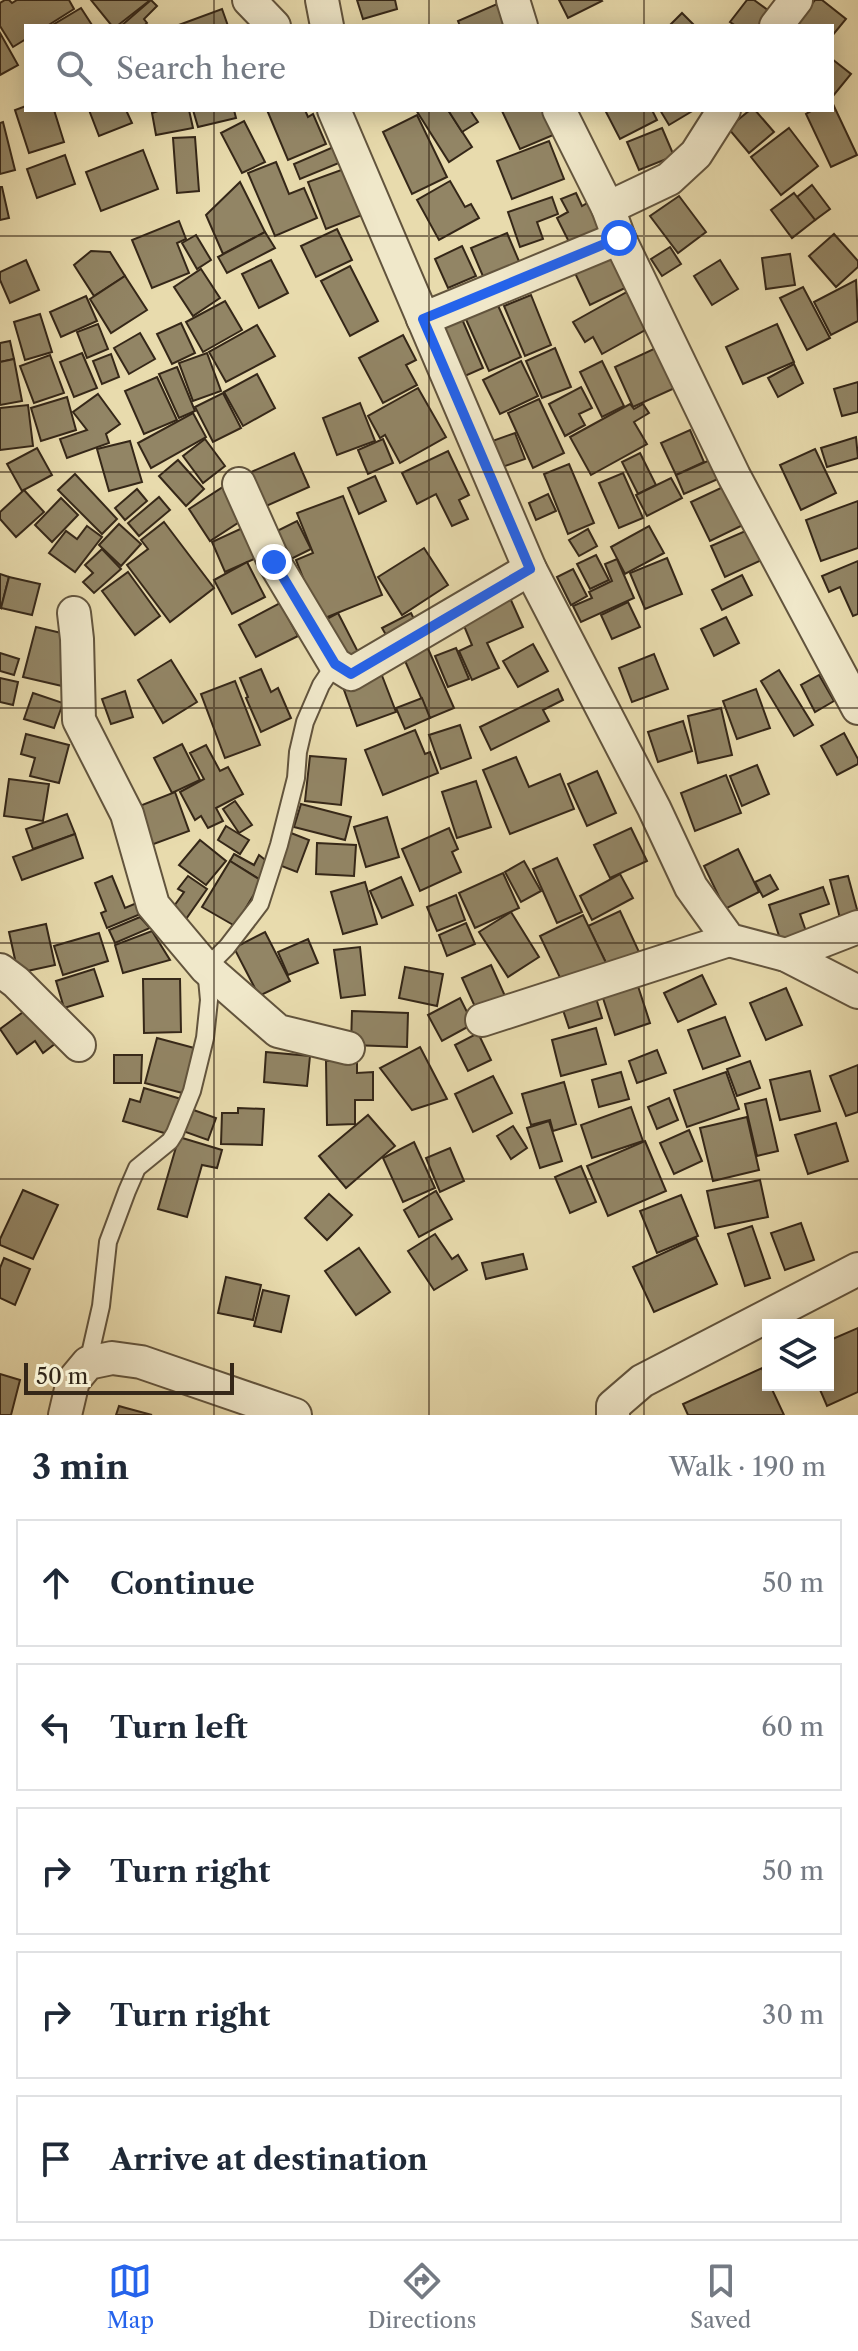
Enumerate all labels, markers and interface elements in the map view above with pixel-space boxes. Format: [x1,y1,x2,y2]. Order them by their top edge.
search box [24,24,834,112]
icon: search [52,46,96,90]
text: Search here [116,50,286,87]
route start [601,220,637,256]
route end [256,544,292,580]
map controls [762,1319,834,1391]
button: layers [762,1319,834,1391]
scale bar [24,1359,234,1395]
text: 50 m [36,1363,88,1390]
text: 3 min [32,1446,129,1488]
text: Walk · 190 m [669,1451,826,1483]
icon: ahead [34,1561,78,1605]
text: Continue [110,1565,255,1602]
text: 50 m [762,1567,824,1599]
icon: left [34,1705,78,1749]
text: Turn left [110,1709,247,1746]
text: 60 m [761,1711,824,1743]
icon: right [34,1849,78,1893]
text: Turn right [110,1853,270,1890]
text: 50 m [762,1855,824,1887]
icon: right [34,1993,78,2037]
text: Turn right [110,1997,270,2034]
text: 30 m [762,1999,824,2031]
icon: arrive [34,2137,78,2181]
text: Arrive at destination [110,2141,428,2178]
tab: Map [107,2259,154,2334]
tab: Directions [368,2259,476,2334]
tab: Saved [690,2259,751,2334]

